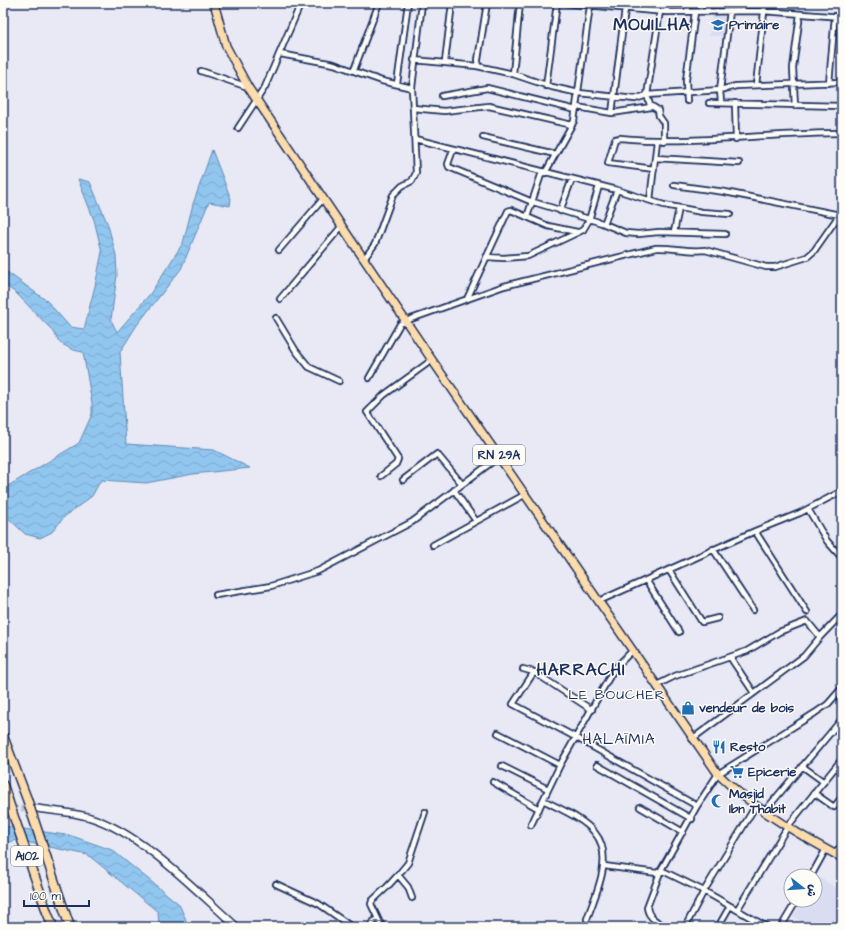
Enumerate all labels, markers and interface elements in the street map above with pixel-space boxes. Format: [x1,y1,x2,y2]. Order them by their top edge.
district label: MOUILHA [613,13,691,37]
place label: Primaire [729,16,779,34]
school or university icon: Primaire [710,17,726,33]
road number: RN 29A [473,445,525,465]
district label: HARRACHI [536,658,626,682]
district label: LE BOUCHER [568,685,666,705]
place label: vendeur de bois [699,699,794,717]
shop icon: vendeur de bois [680,700,696,716]
district label: HALAÏMIA [582,729,656,750]
place label: Resto [730,738,766,756]
restaurant icon: Resto [711,739,727,755]
place label: Epicerie [748,763,796,782]
supermarket icon: Epicerie [729,764,745,780]
place label: Masjid Ibn Thabit [729,785,786,818]
mosque icon: Masjid Ibn Thabit [710,793,726,809]
road number: A102 [11,846,43,866]
north arrow [783,868,823,908]
scale bar [24,882,89,908]
text: ش [803,883,821,899]
text: 100 m [30,888,61,905]

